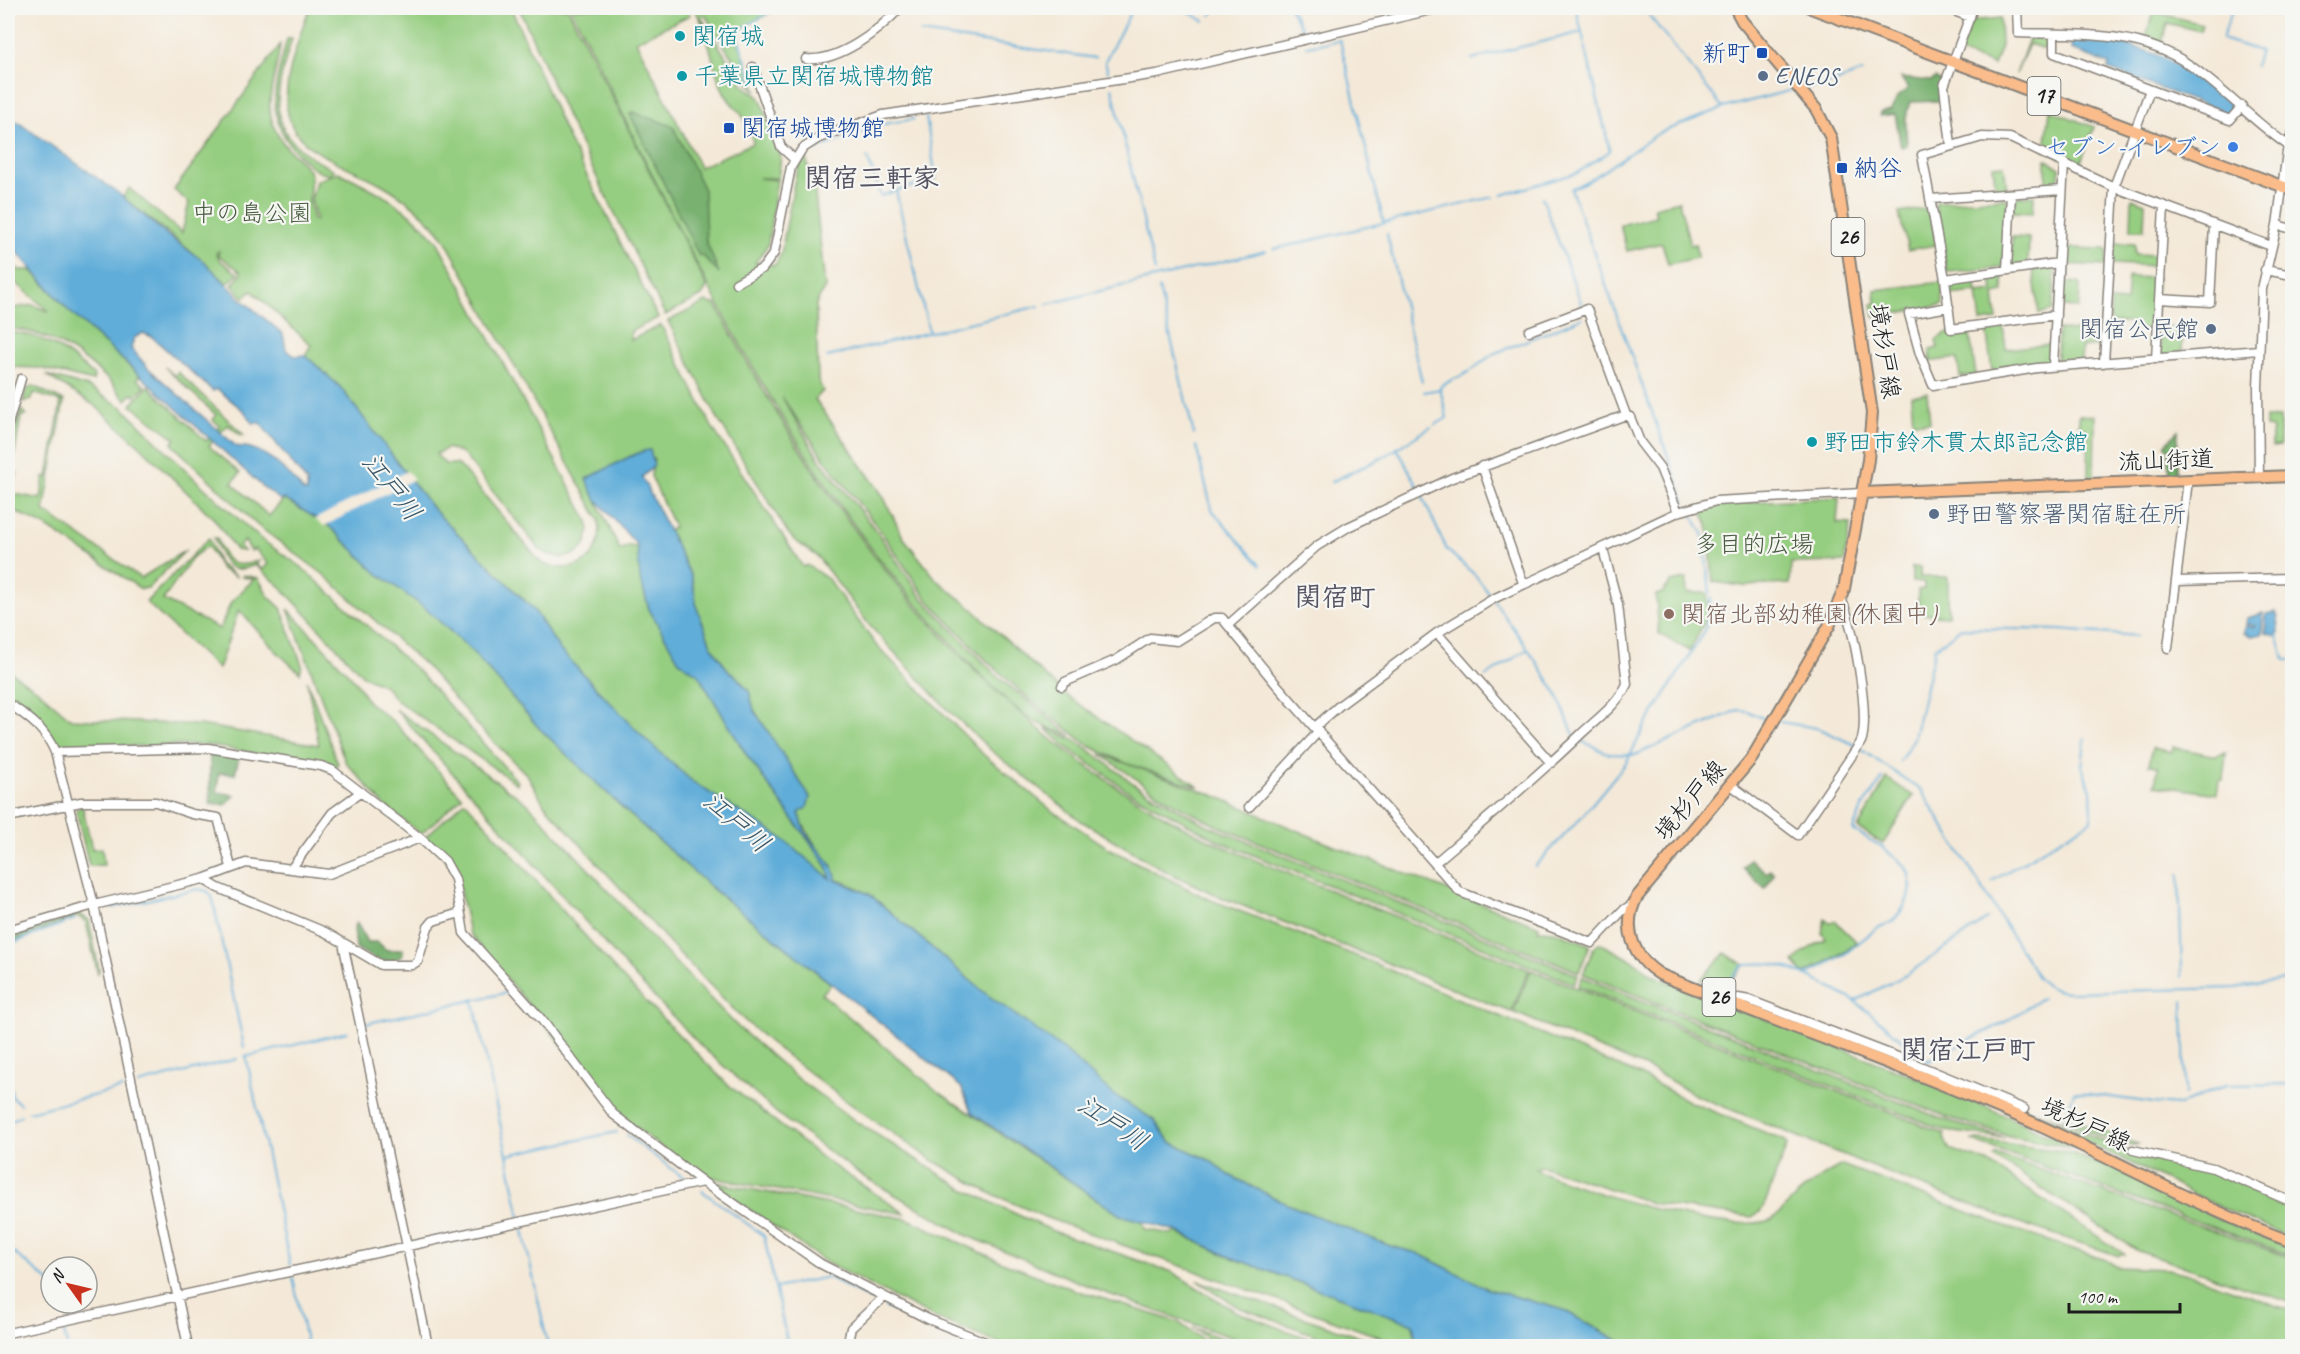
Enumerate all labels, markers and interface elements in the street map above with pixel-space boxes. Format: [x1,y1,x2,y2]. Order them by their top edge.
place label: 関宿城 [692,21,764,51]
marker: 関宿城 [673,29,687,43]
place label: 新町 [1702,38,1750,68]
marker: 新町 [1755,46,1769,60]
place label: 千葉県立関宿城博物館 [694,61,934,91]
place label: ENEOS [1775,61,1841,91]
marker: 千葉県立関宿城博物館 [675,69,689,83]
marker: ENEOS [1756,69,1770,83]
road number: 17 [2028,77,2060,115]
place label: 関宿城博物館 [741,113,885,143]
marker: 関宿城博物館 [722,121,736,135]
place label: セブン-イレブン [2045,132,2221,162]
marker: セブン-イレブン [2226,140,2240,154]
place label: 納谷 [1854,153,1902,183]
district label: 関宿三軒家 [805,161,940,195]
marker: 納谷 [1835,161,1849,175]
park label: 中の島公園 [192,198,312,228]
road number: 26 [1832,218,1864,256]
street label: 境杉戸線 [1863,301,1907,401]
place label: 関宿公民館 [2079,314,2199,344]
marker: 関宿公民館 [2204,322,2218,336]
place label: 野田市鈴木貫太郎記念館 [1824,427,2088,457]
marker: 野田市鈴木貫太郎記念館 [1805,435,1819,449]
street label: 流山街道 [2118,443,2214,477]
water label: 江戸川 [355,446,429,528]
place label: 野田警察署関宿駐在所 [1946,499,2186,529]
marker: 野田警察署関宿駐在所 [1927,507,1941,521]
park label: 多目的広場 [1694,529,1814,559]
district label: 関宿町 [1295,580,1376,614]
place label: 関宿北部幼稚園(休園中) [1681,599,1938,629]
marker: 関宿北部幼稚園(休園中) [1662,607,1676,621]
street label: 境杉戸線 [1648,754,1732,846]
water label: 江戸川 [697,784,777,860]
road number: 26 [1702,978,1736,1016]
district label: 関宿江戸町 [1901,1033,2036,1067]
water label: 江戸川 [1071,1088,1155,1158]
street label: 境杉戸線 [2036,1090,2136,1158]
north arrow [39,1255,99,1315]
text: N [46,1265,70,1287]
scale bar [2069,1276,2180,1314]
text: 100 m [2078,1286,2119,1308]

